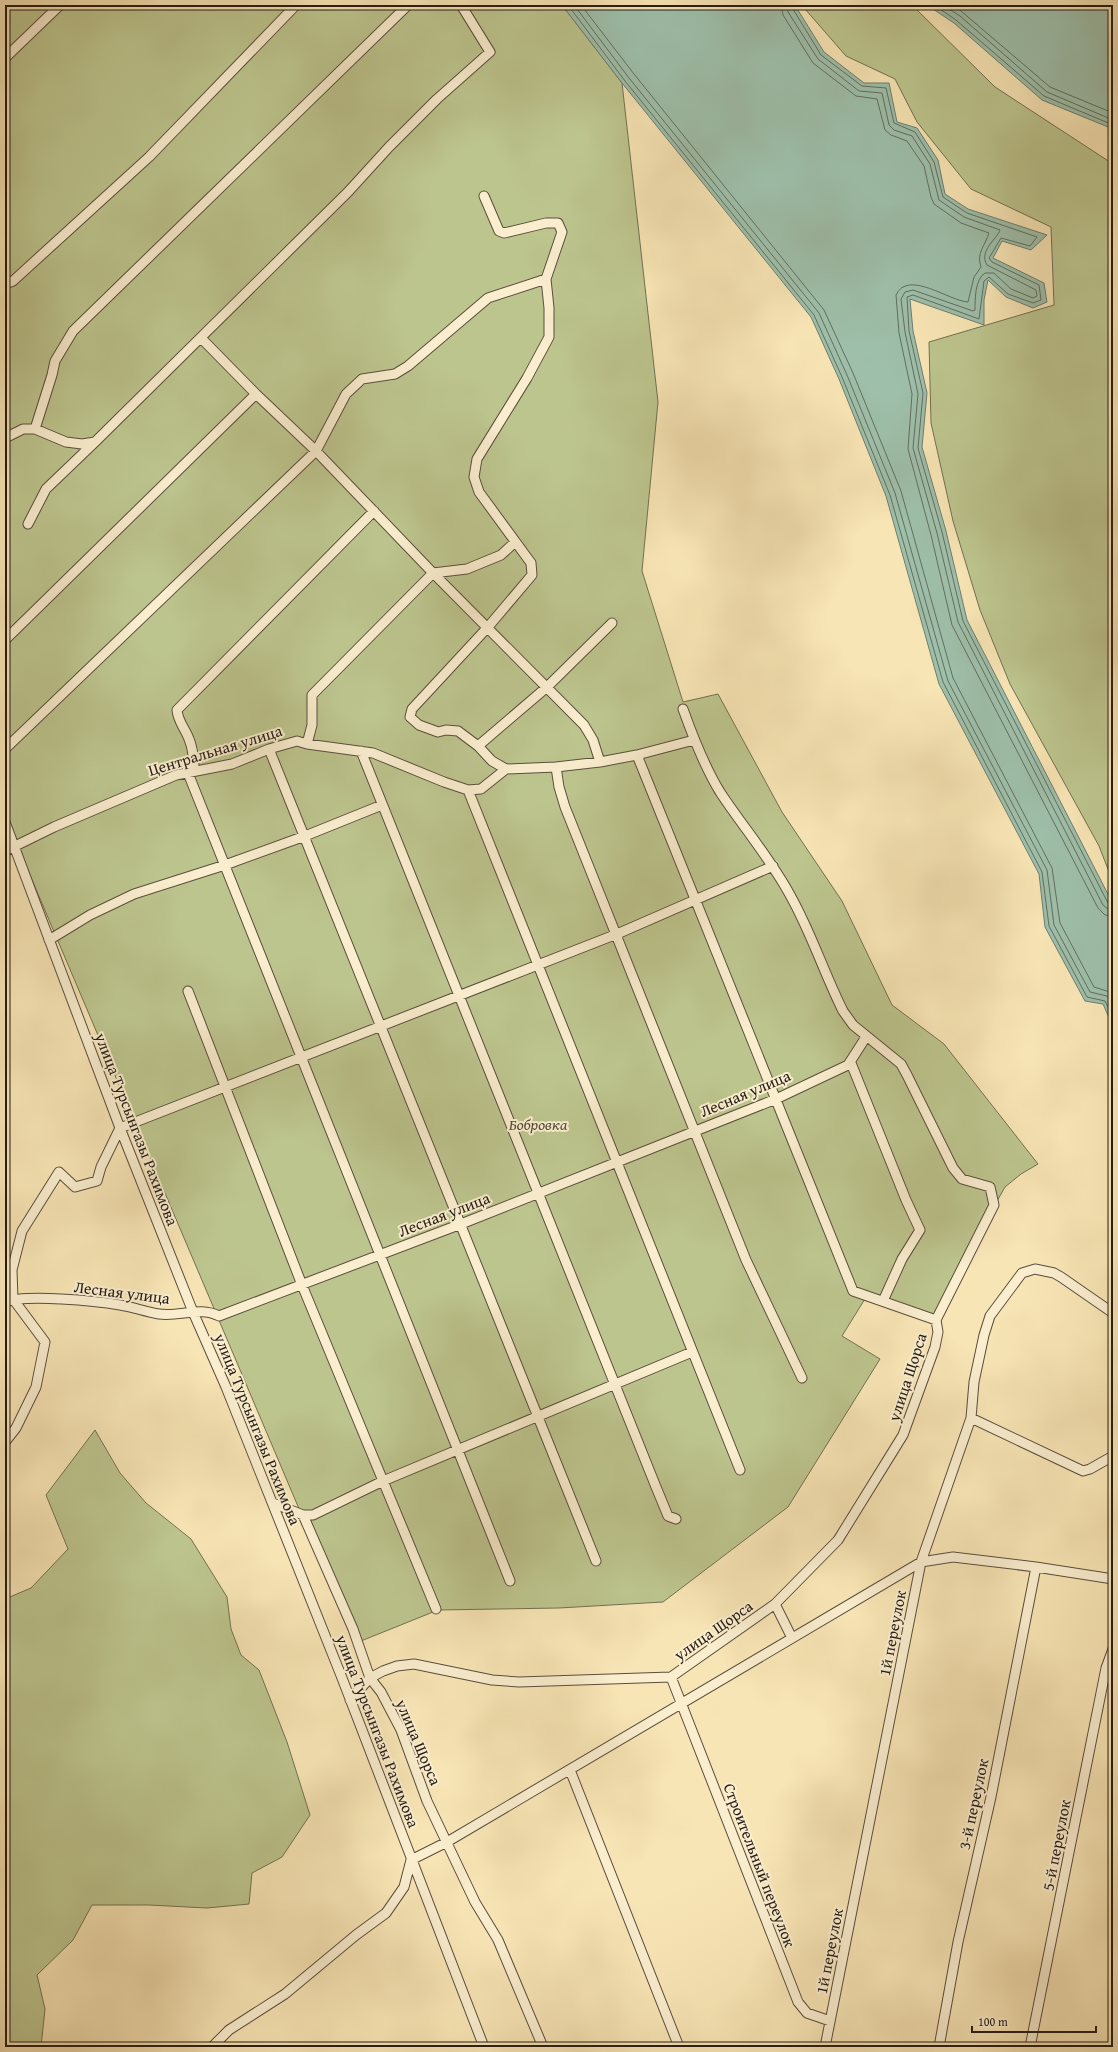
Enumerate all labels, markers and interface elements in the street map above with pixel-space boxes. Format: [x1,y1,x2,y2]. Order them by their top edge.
street label: Центральная улица [145,718,285,782]
street label: улица Турсынгазы Рахимова [89,1028,185,1229]
street label: Лесная улица [696,1063,794,1123]
park label: Бобровка [509,1112,568,1136]
street label: Лесная улица [395,1185,494,1242]
street label: Лесная улица [73,1274,172,1310]
street label: улица Турсынгазы Рахимова [208,1329,308,1529]
street label: улица Щорса [881,1329,933,1425]
street label: 1й переулок [872,1587,912,1678]
street label: улица Щорса [668,1594,758,1667]
street label: улица Турсынгазы Рахимова [330,1630,426,1831]
street label: улица Щорса [390,1694,448,1789]
street label: 3-й переулок [952,1756,994,1852]
street label: Строительный переулок [718,1779,803,1951]
street label: 5-й переулок [1035,1797,1077,1893]
street label: 1й переулок [809,1905,849,1996]
scale bar [972,2008,1096,2034]
text: 100 m [978,2013,1008,2030]

